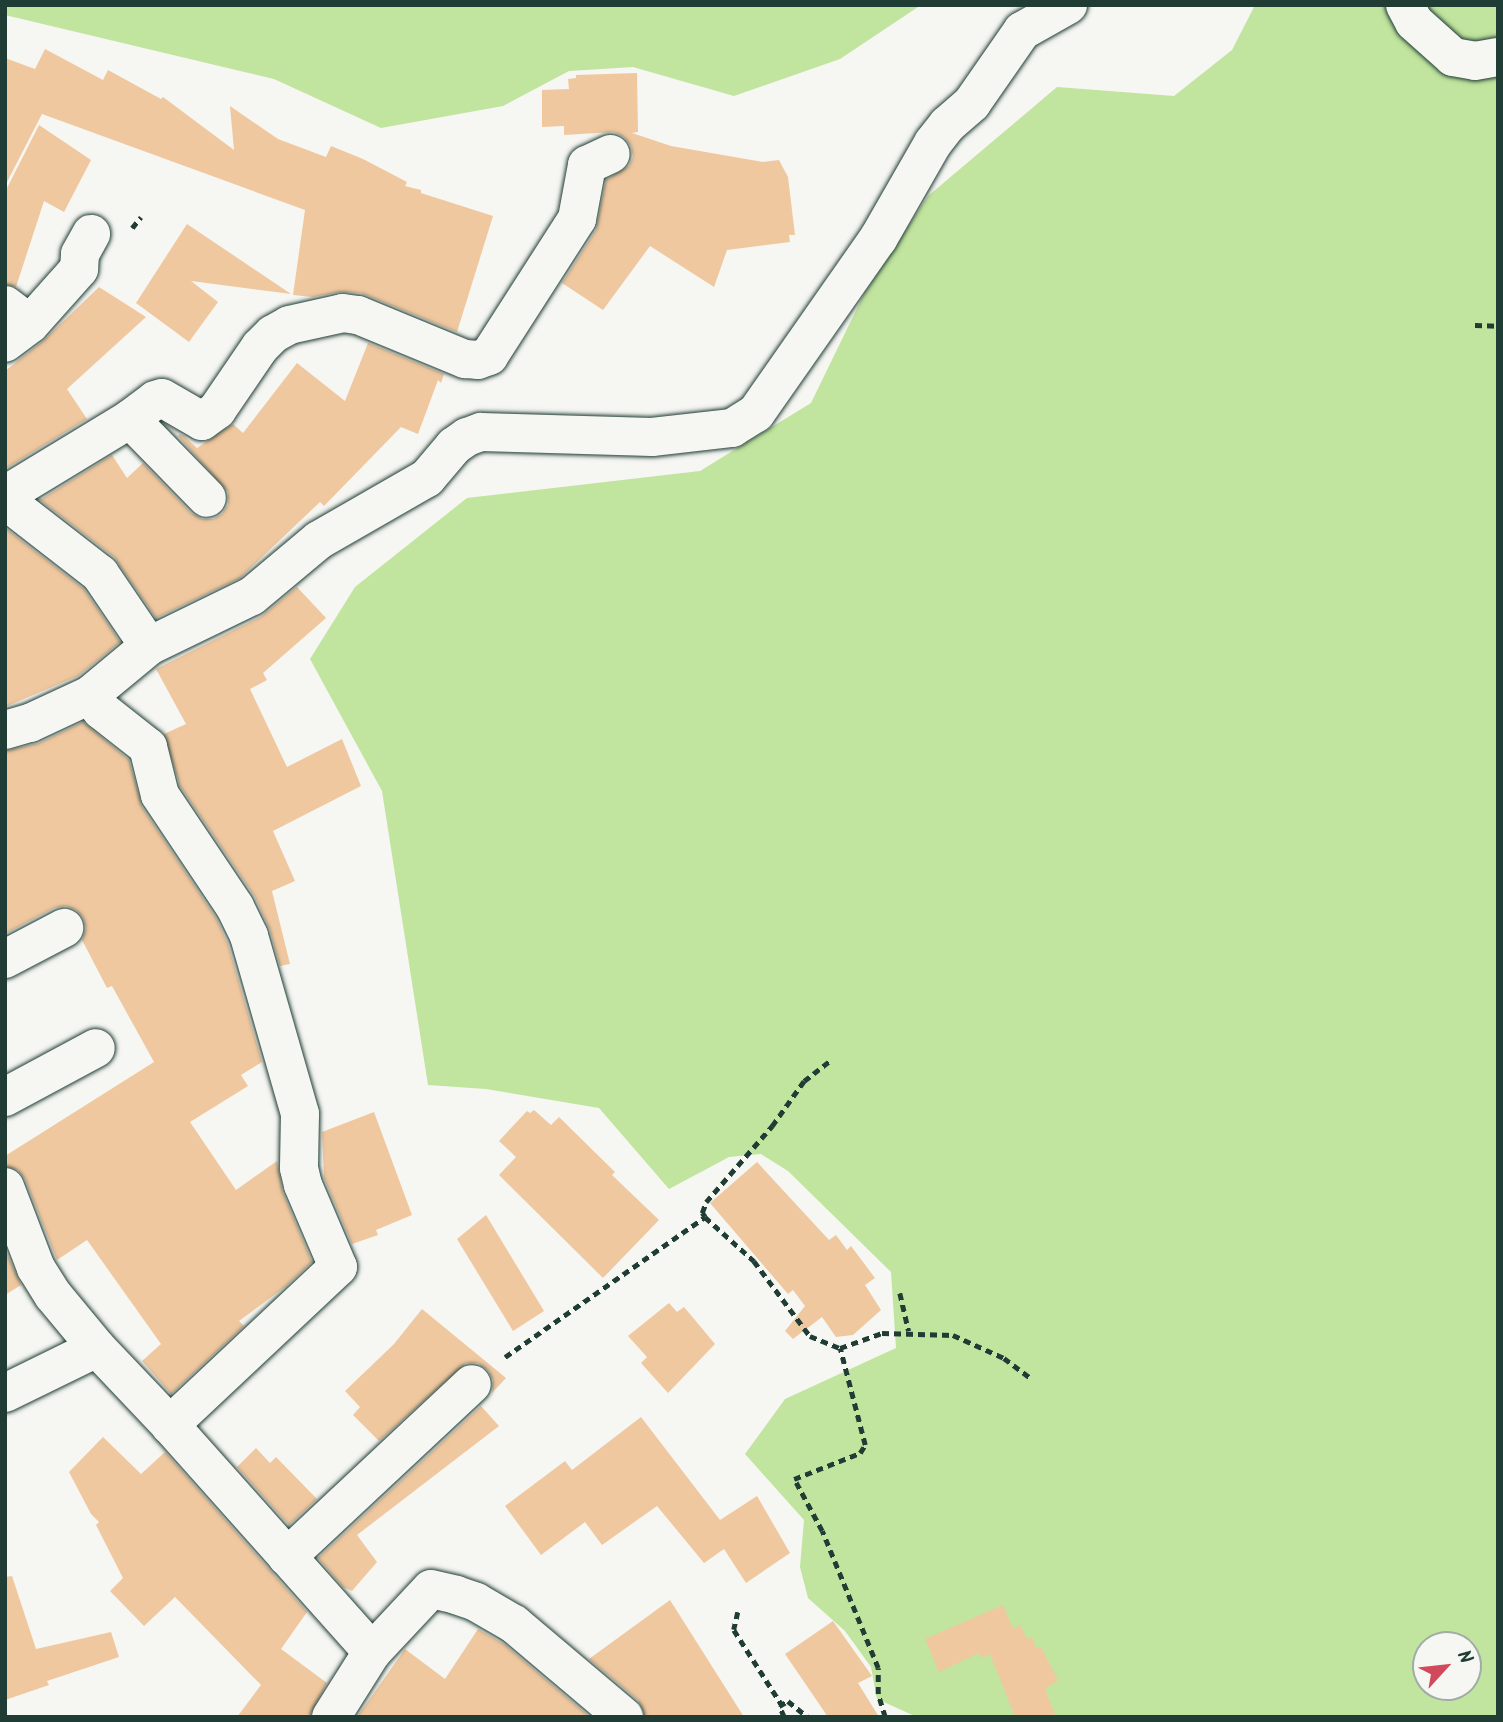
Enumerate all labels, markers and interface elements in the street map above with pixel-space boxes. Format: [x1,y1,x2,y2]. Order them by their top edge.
north arrow [1412,1631,1482,1701]
text: N [1448,1645,1480,1670]

